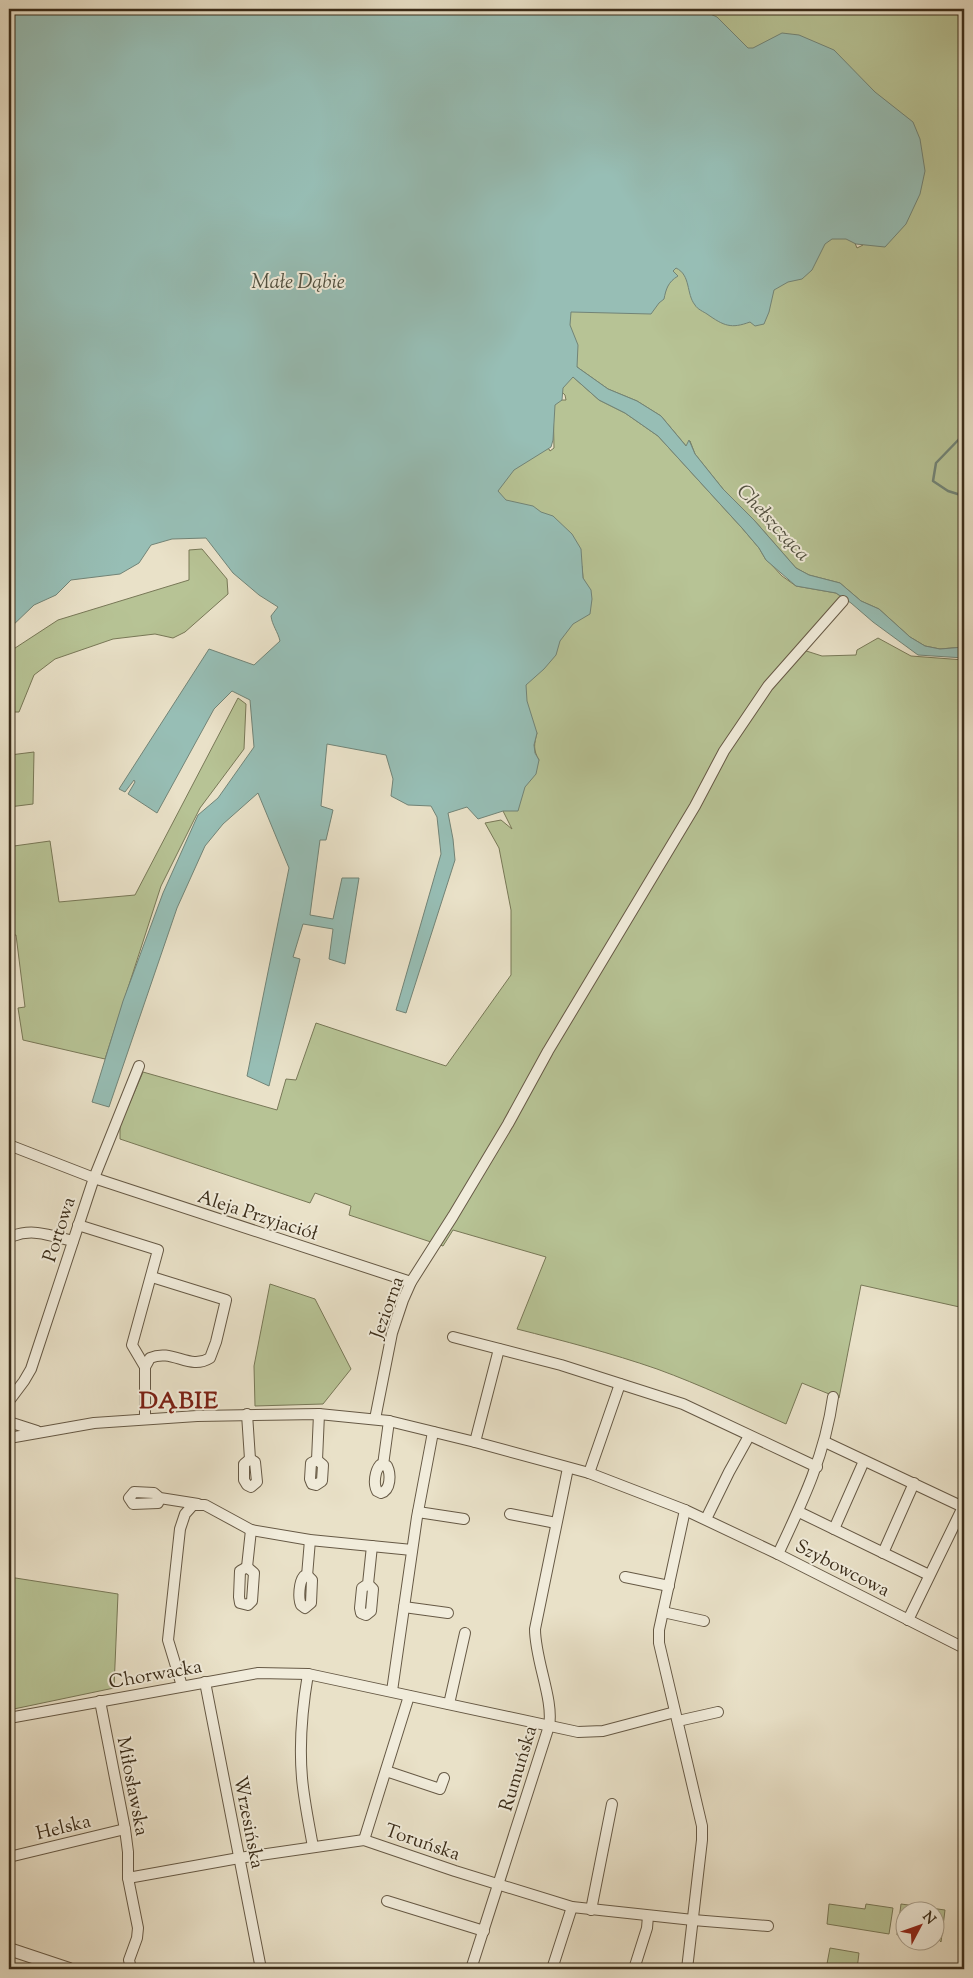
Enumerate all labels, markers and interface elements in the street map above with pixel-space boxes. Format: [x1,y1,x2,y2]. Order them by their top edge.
water label: Małe Dąbie [251,269,345,298]
water label: Chełszcząca [729,478,816,569]
street label: Aleja Przyjaciół [194,1184,321,1249]
street label: Portowa [37,1194,84,1266]
street label: Jeziorna [364,1273,412,1344]
district label: DĄBIE [139,1385,219,1419]
street label: Szybowcowa [790,1534,894,1605]
street label: Chorwacka [107,1654,204,1697]
street label: Rumuńska [494,1722,545,1815]
street label: Miłosławska [109,1735,154,1839]
street label: Wrzesińska [225,1774,270,1871]
street label: Helska [33,1809,94,1848]
street label: Toruńska [381,1818,464,1869]
north arrow [896,1900,946,1950]
text: N [917,1908,940,1930]

